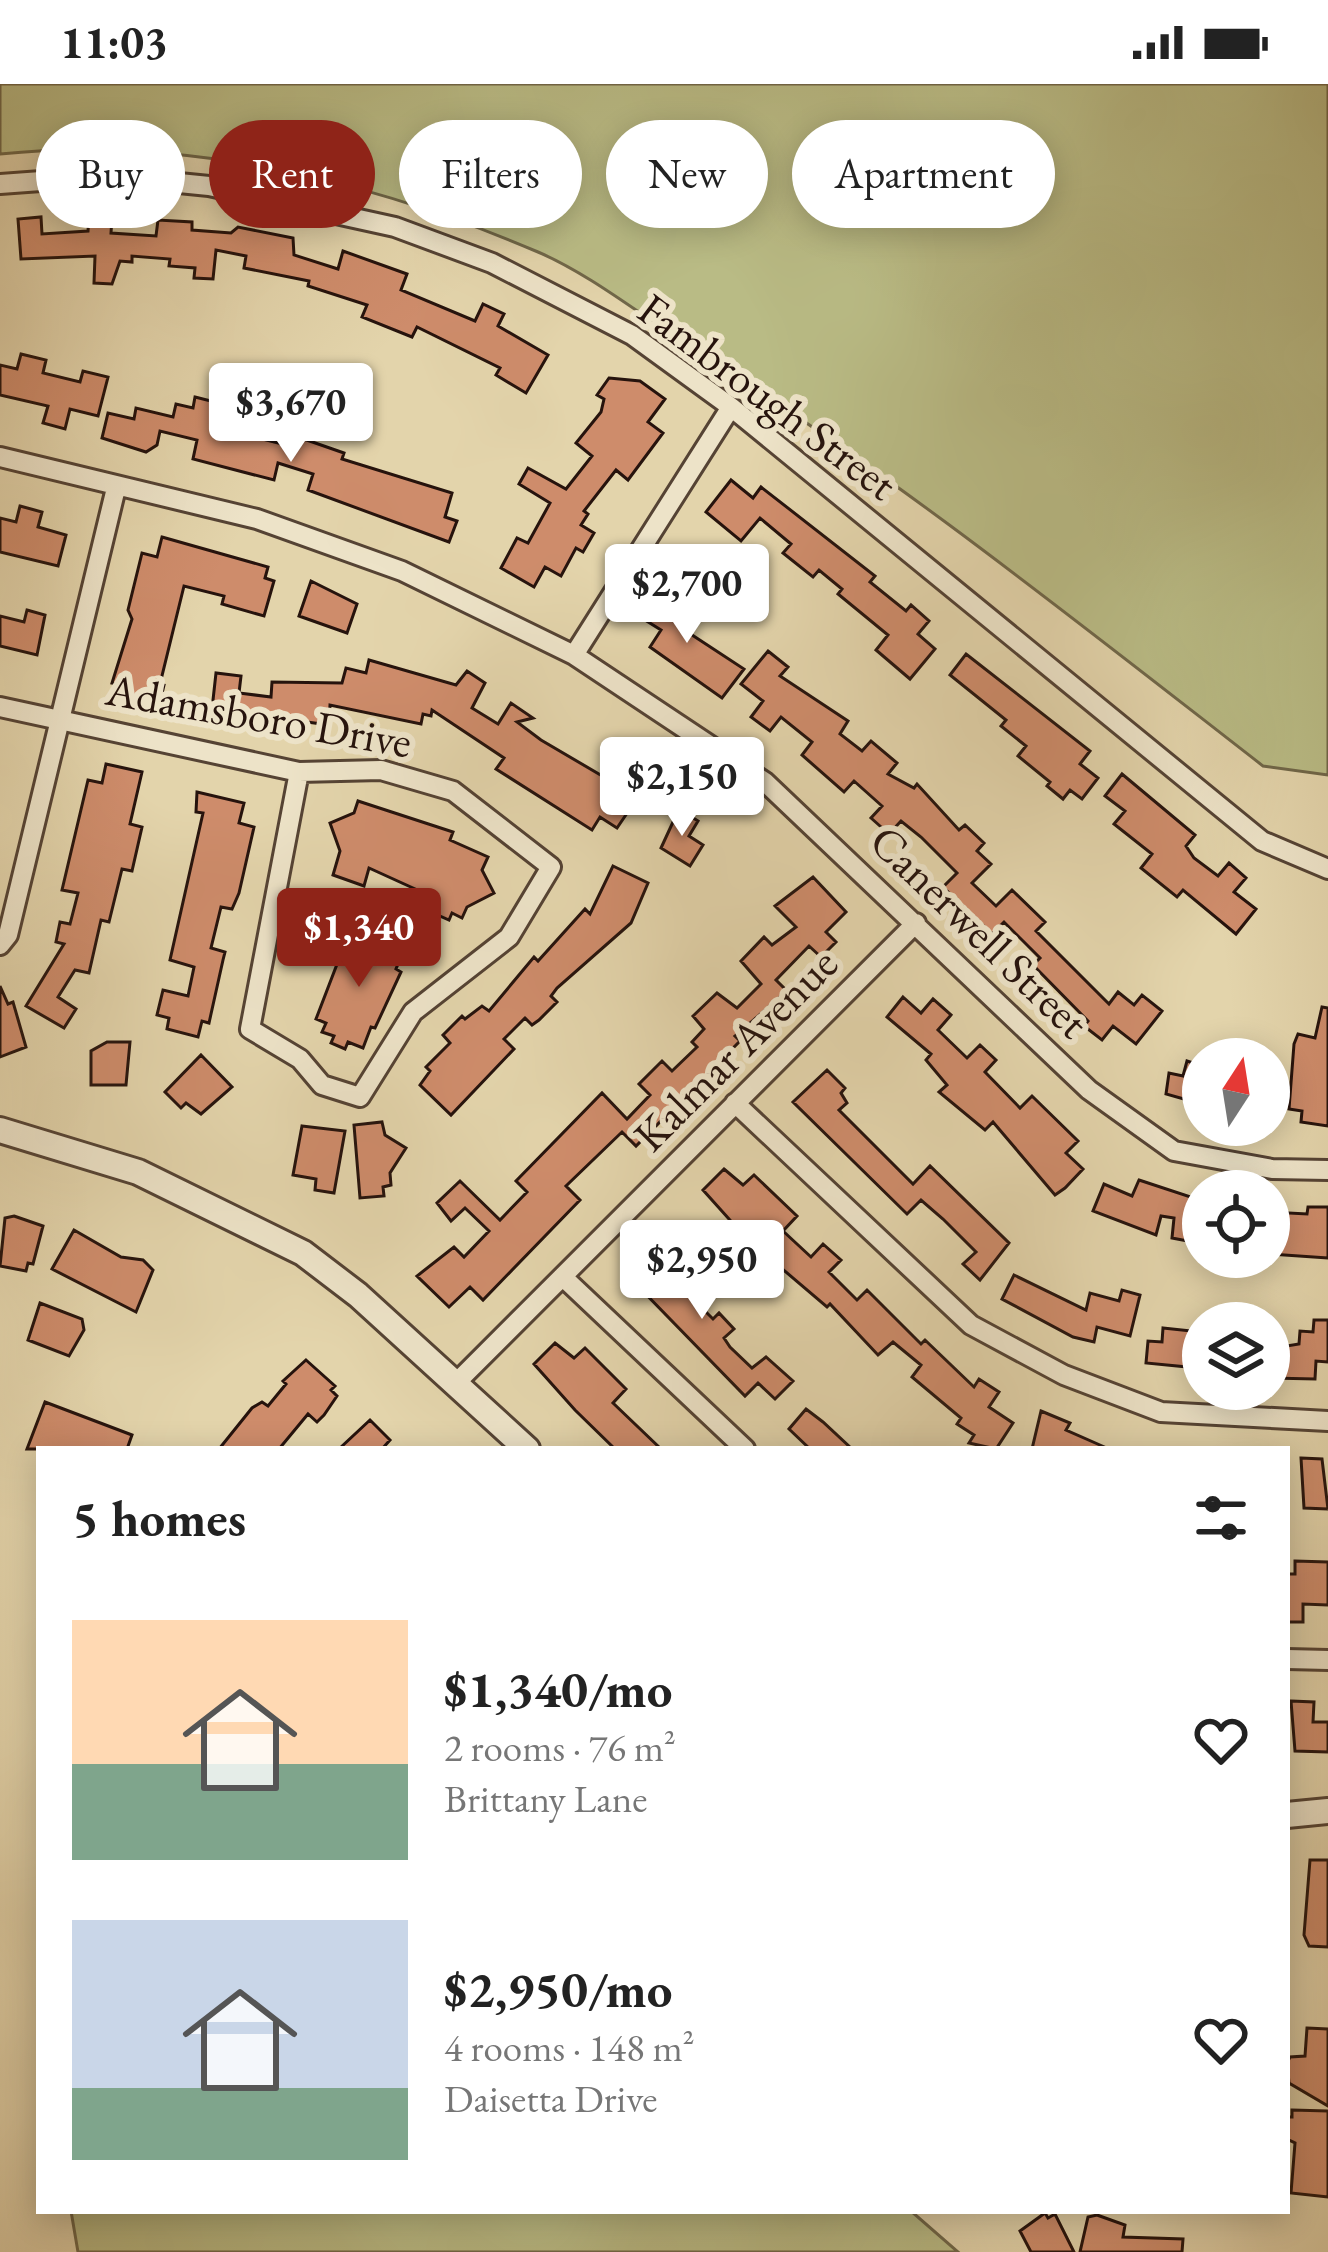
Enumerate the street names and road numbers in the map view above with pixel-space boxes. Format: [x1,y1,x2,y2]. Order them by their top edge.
street label: Fambrough Street [627,280,909,512]
street label: Adamsboro Drive [101,659,416,770]
street label: Canerwell Street [858,812,1102,1050]
street label: Kalmar Avenue [621,935,849,1163]

